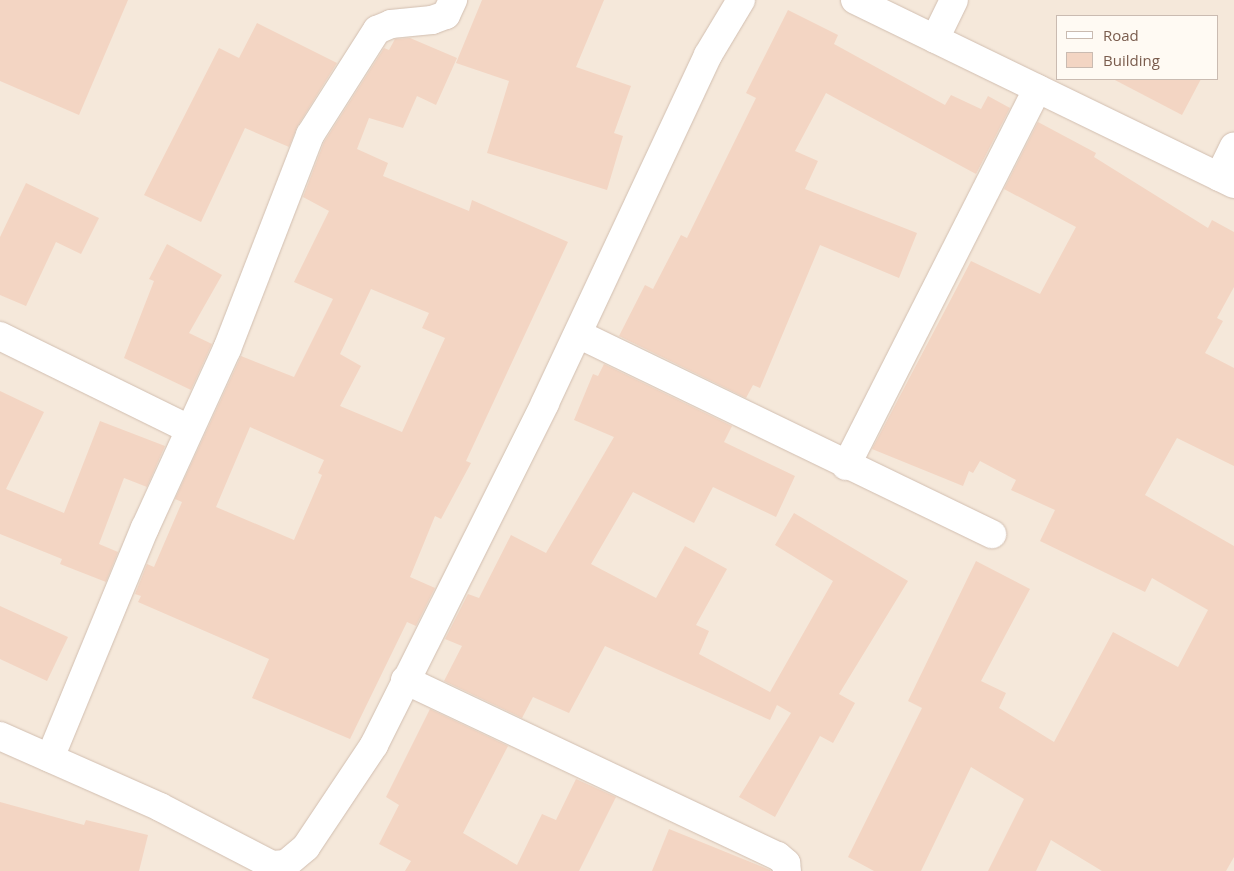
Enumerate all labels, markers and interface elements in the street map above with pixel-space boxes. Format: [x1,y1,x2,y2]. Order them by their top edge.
legend [1056,15,1219,80]
text: Road [1103,25,1139,45]
text: Building [1103,50,1160,70]

